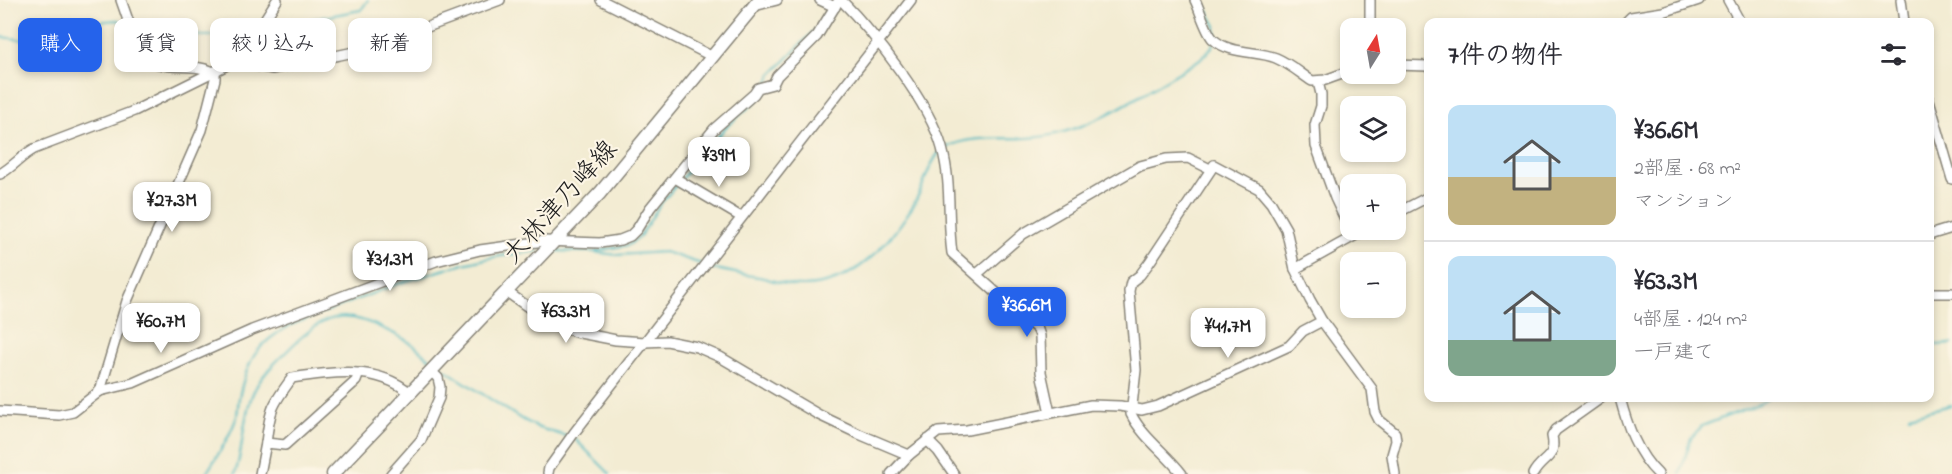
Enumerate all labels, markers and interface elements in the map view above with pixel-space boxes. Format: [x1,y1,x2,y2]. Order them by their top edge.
chip: 購入 [18,18,102,72]
chip: 賃貸 [114,18,198,72]
chip: 絞り込み [210,18,336,72]
chip: 新着 [348,18,432,72]
north arrow [1340,18,1406,84]
map controls [1340,18,1406,318]
text: 7件の物件 [1448,38,1563,76]
icon: filters [1877,38,1910,71]
button: layers [1340,96,1406,162]
text: ¥36.6M [1634,113,1699,151]
icon: home [1496,129,1568,201]
street label: 大林津乃峰線 [495,132,628,274]
pin: ¥39M [683,137,755,188]
text: ¥39M [702,142,736,171]
text: 2部屋 · 68 m² [1634,155,1741,184]
button: + [1340,174,1406,240]
pin: ¥27.3M [123,182,221,233]
text: ¥27.3M [147,187,197,216]
text: マンション [1634,188,1733,217]
pin: ¥31.3M [341,241,439,292]
text: ¥31.3M [367,246,413,275]
button: − [1340,252,1406,318]
text: ¥63.3M [1634,264,1698,302]
icon: home [1496,280,1568,352]
pin: ¥36.6M [978,287,1076,338]
text: ¥36.6M [1002,292,1052,321]
pin: ¥63.3M [517,293,615,344]
text: ¥63.3M [541,298,591,327]
pin: ¥60.7M [112,303,210,354]
text: 4部屋 · 124 m² [1634,306,1748,335]
text: ¥60.7M [136,308,186,337]
pin: ¥41.7M [1179,308,1277,359]
text: ¥41.7M [1205,313,1251,342]
text: 一戸建て [1634,339,1714,368]

